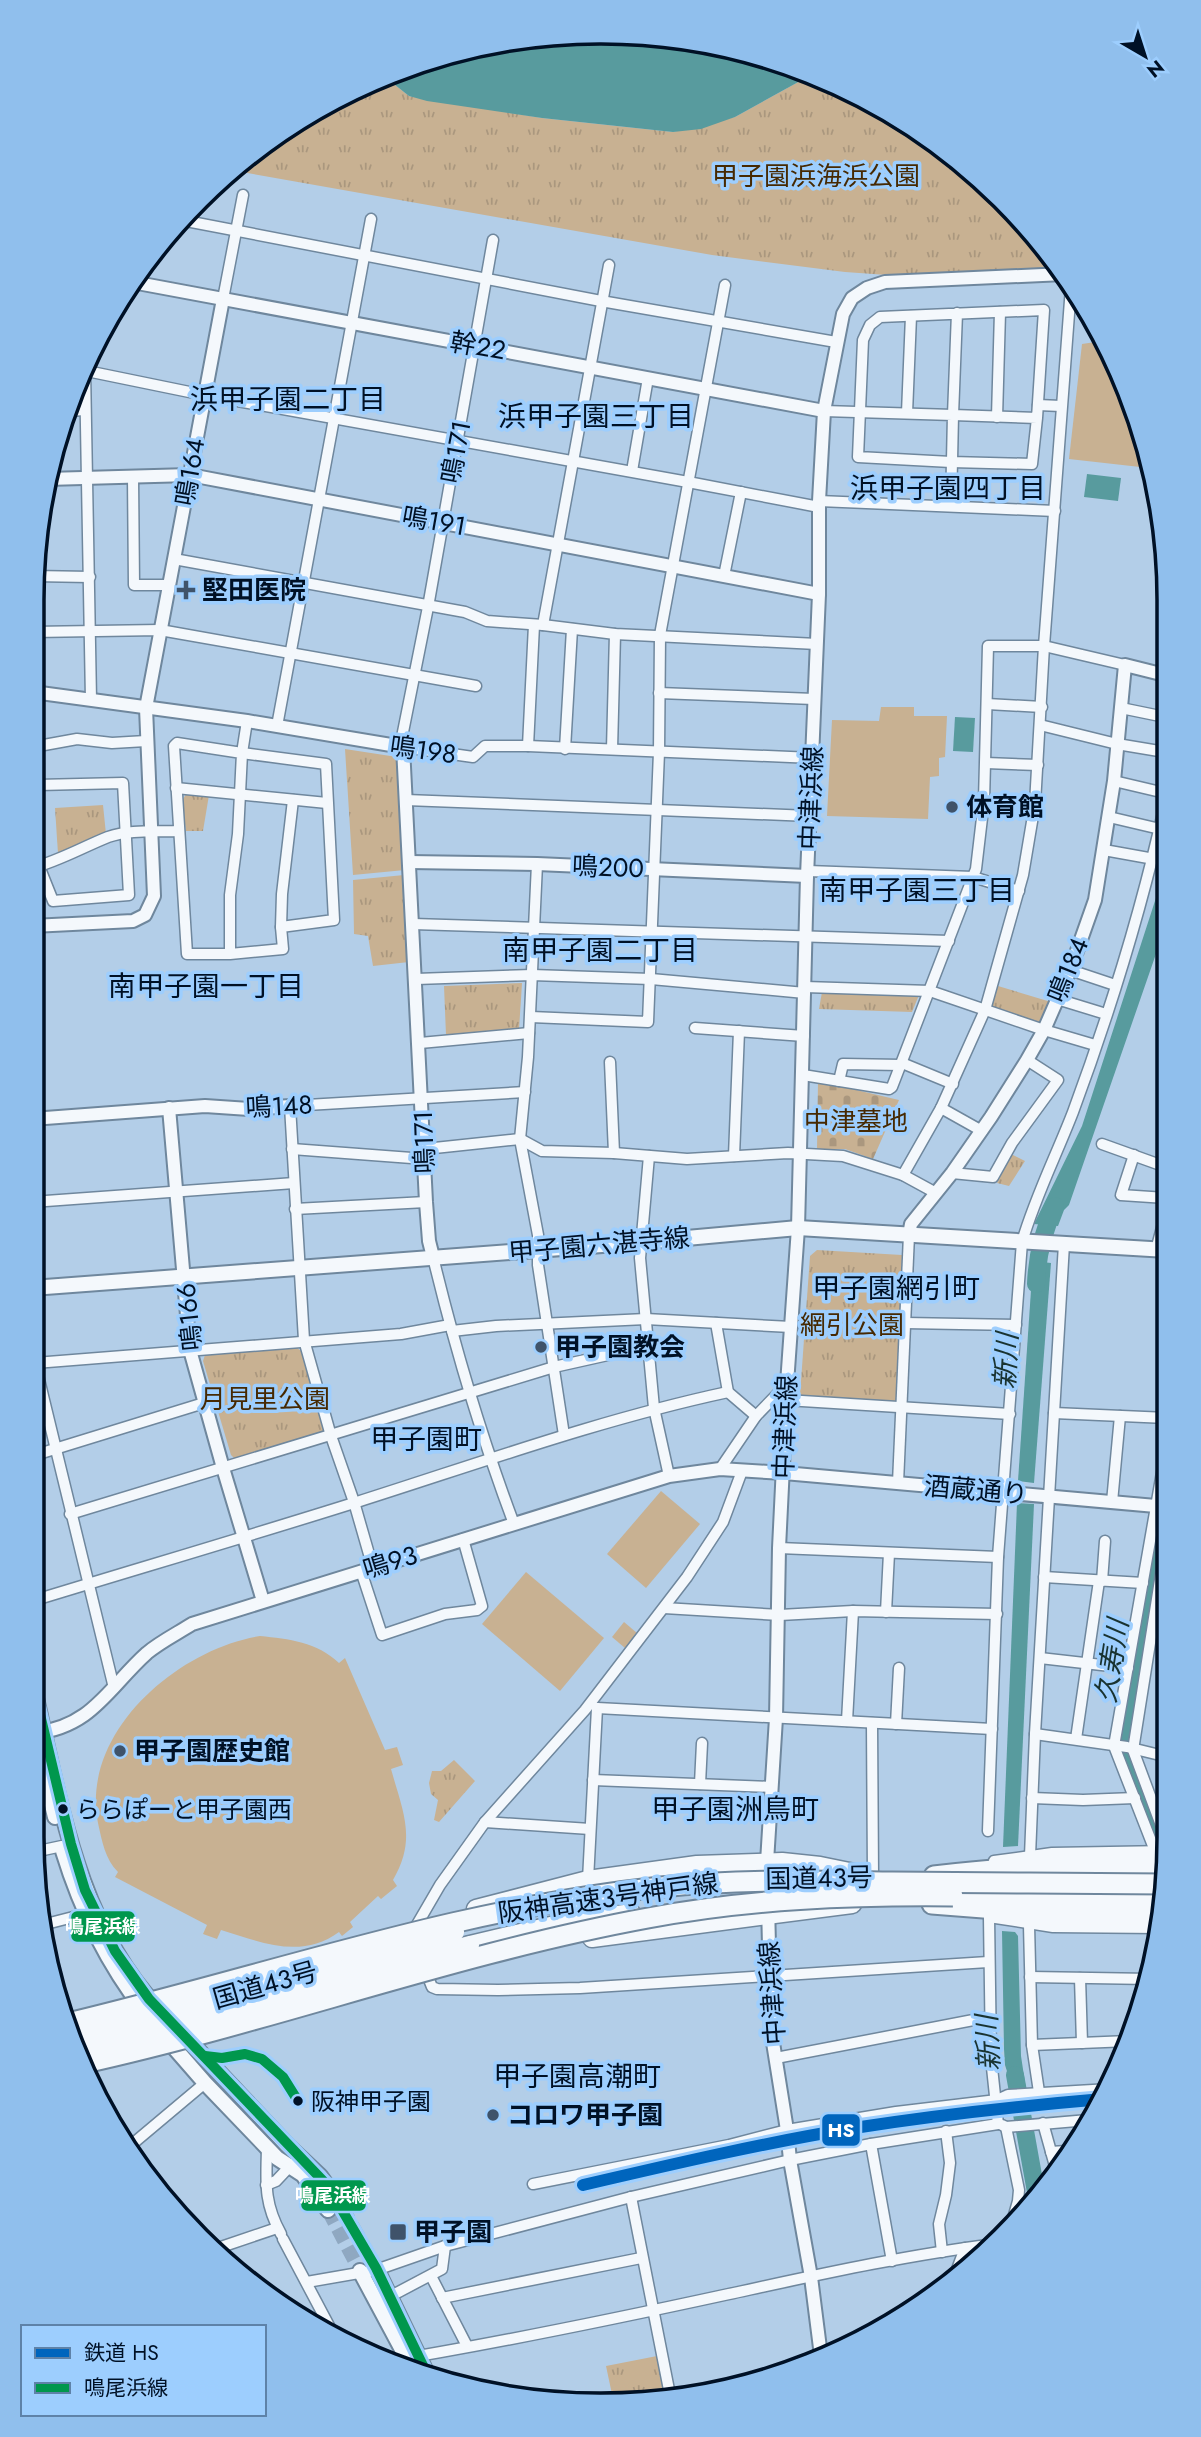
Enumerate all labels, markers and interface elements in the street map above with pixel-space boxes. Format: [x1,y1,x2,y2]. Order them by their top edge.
north arrow [1110,21,1180,91]
text: N [1141,54,1170,84]
park label: 甲子園浜海浜公園 [712,157,920,195]
street label: 幹２２ [447,322,509,370]
district label: 浜甲子園二丁目 [190,379,386,420]
district label: 浜甲子園三丁目 [498,396,694,437]
street label: 鳴171 [431,417,481,487]
street label: 鳴164 [165,435,215,509]
district label: 浜甲子園四丁目 [850,468,1046,509]
street label: 鳴191 [399,497,469,545]
place label: 堅田医院 [202,571,306,609]
marker: 堅田医院 [176,580,196,600]
street label: 鳴198 [387,727,459,773]
street label: 中津浜線 [790,745,832,851]
place label: 体育館 [966,788,1044,826]
marker: 体育館 [944,799,960,815]
street label: 鳴200 [571,847,645,887]
district label: 南甲子園三丁目 [819,870,1015,911]
district label: 南甲子園二丁目 [502,930,698,971]
street label: 鳴184 [1038,932,1098,1008]
district label: 南甲子園一丁目 [108,966,304,1007]
street label: 鳴148 [245,1085,313,1127]
park label: 中津墓地 [804,1102,908,1140]
street label: 鳴171 [404,1110,444,1174]
street label: 甲子園六湛寺線 [507,1218,691,1272]
district label: 甲子園網引町 [812,1268,980,1309]
street label: 鳴166 [167,1281,211,1353]
park label: 網引公園 [800,1306,904,1344]
place label: 甲子園教会 [555,1328,685,1366]
water label: 新川 [984,1329,1028,1390]
marker: 甲子園教会 [533,1339,549,1355]
street label: 中津浜線 [764,1374,806,1480]
park label: 月見里公園 [200,1380,330,1418]
district label: 甲子園町 [370,1419,482,1460]
street label: 酒蔵通り [923,1467,1029,1513]
street label: 鳴93 [358,1536,422,1588]
water label: 久寿川 [1085,1613,1139,1706]
place label: 甲子園歴史館 [134,1732,290,1770]
marker: 甲子園歴史館 [112,1743,128,1759]
district label: 甲子園洲鳥町 [651,1789,819,1830]
place label: ららぽーと甲子園西 [76,1792,292,1827]
marker: ららぽーと甲子園西 [56,1802,70,1816]
street label: 国道43号 [765,1858,873,1898]
street label: 阪神高速3号神戸線 [495,1864,721,1932]
line badge: 鳴尾浜線 [70,1910,136,1943]
text: 鳴尾浜線 [65,1913,141,1940]
street label: 中津浜線 [749,1940,795,2046]
street label: 国道43号 [208,1952,322,2018]
water label: 新川 [966,2011,1010,2072]
district label: 甲子園高潮町 [493,2056,661,2097]
place label: 阪神甲子園 [311,2084,431,2119]
marker: 阪神甲子園 [291,2094,305,2108]
place label: コロワ甲子園 [507,2096,663,2134]
marker: コロワ甲子園 [485,2107,501,2123]
line badge: HS [821,2113,861,2147]
text: HS [828,2117,855,2144]
line badge: 鳴尾浜線 [300,2179,367,2212]
text: 鳴尾浜線 [295,2182,371,2209]
place label: 甲子園 [414,2213,492,2251]
marker: 甲子園 [388,2222,408,2242]
legend [21,2325,266,2416]
text: 鉄道 HS [84,2338,159,2368]
text: 鳴尾浜線 [84,2373,168,2403]

